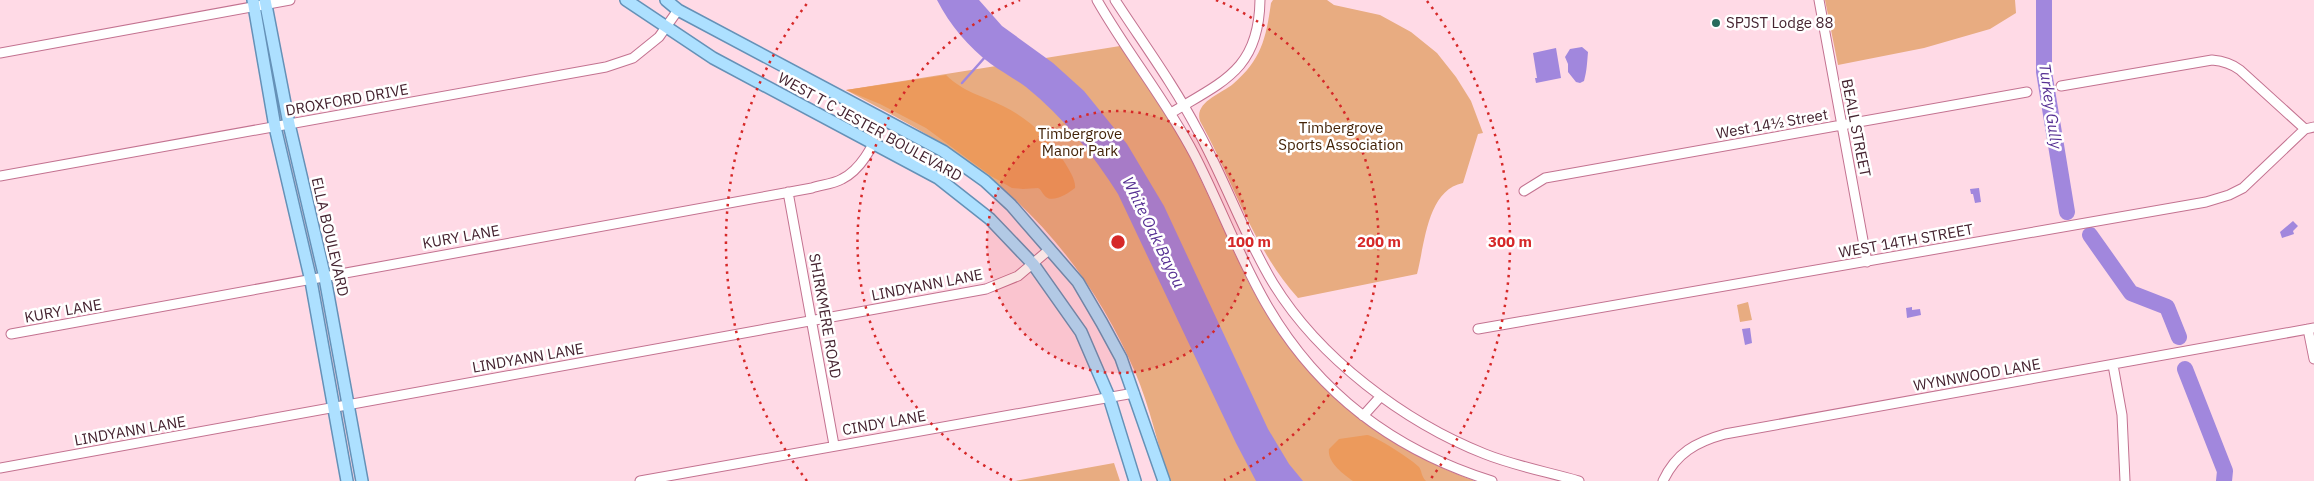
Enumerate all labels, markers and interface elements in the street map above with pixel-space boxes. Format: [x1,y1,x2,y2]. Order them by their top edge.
place label: SPJST Lodge 88 [1726,13,1834,32]
marker: SPJST Lodge 88 [1710,17,1722,29]
water label: Turkey Gully [2035,62,2067,151]
street label: WEST T C JESTER BOULEVARD [775,68,966,185]
street label: BEALL STREET [1838,77,1875,179]
street label: DROXFORD DRIVE [284,79,410,120]
street label: West 14½ Street [1715,104,1829,143]
park label: Timbergrove Sports Association [1278,118,1404,154]
park label: Timbergrove Manor Park [1038,124,1122,160]
water label: White Oak Bayou [1119,173,1189,291]
street label: ELLA BOULEVARD [308,175,353,298]
street label: WEST 14TH STREET [1837,219,1975,262]
street label: KURY LANE [421,220,501,253]
text: 100 m [1227,232,1271,251]
text: 200 m [1357,232,1401,251]
text: 300 m [1488,232,1532,251]
centre of rings [1109,233,1127,251]
street label: SHIRKMERE ROAD [805,252,846,380]
street label: LINDYANN LANE [870,264,984,305]
street label: KURY LANE [23,294,103,327]
street label: LINDYANN LANE [471,338,585,377]
street label: WYNNWOOD LANE [1912,354,2042,395]
street label: CINDY LANE [841,406,927,439]
street label: LINDYANN LANE [73,411,187,450]

